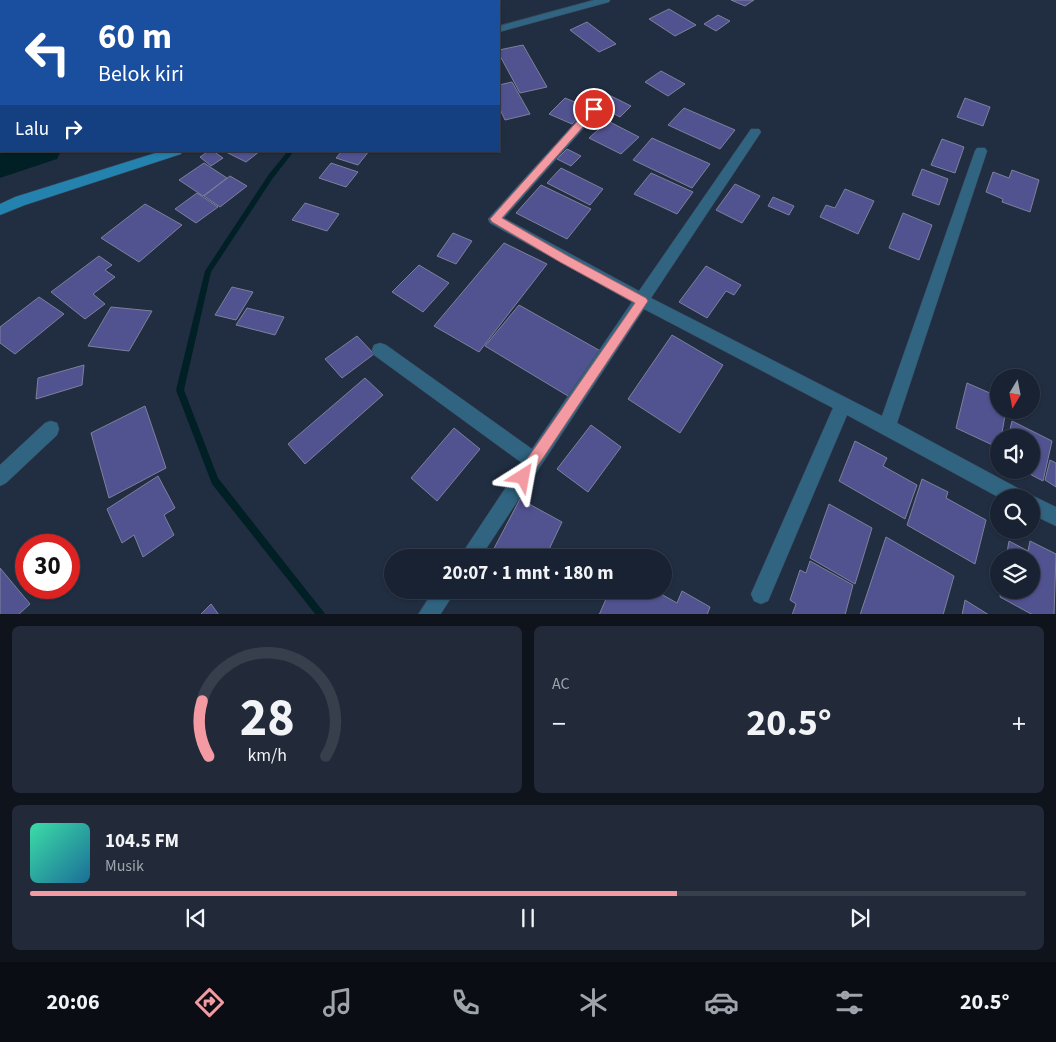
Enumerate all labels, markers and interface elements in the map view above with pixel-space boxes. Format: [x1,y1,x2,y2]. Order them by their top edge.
text: 60 m [98,12,172,62]
icon: left [15,20,80,85]
text: Belok kiri [98,58,184,90]
pin [573,88,615,130]
icon: arrive [580,95,608,123]
icon: right [59,115,87,143]
text: Lalu [15,116,49,143]
north arrow [990,369,1040,419]
map controls [990,369,1040,599]
button: sound [990,429,1040,479]
position arrow [496,450,548,502]
button: search [990,489,1040,539]
speed limit sign: 30 [15,534,80,599]
button: layers [990,549,1040,599]
text: 20:07 · 1 mnt · 180 m [443,560,613,587]
text: AC [552,673,570,695]
text: 28 [240,682,294,756]
text: 20.5° [746,696,832,750]
text: − [552,704,566,744]
text: + [1012,704,1026,744]
text: km/h [247,743,287,768]
text: 104.5 FM [105,828,179,855]
text: Musik [105,855,144,877]
icon: previous [182,904,210,932]
icon: pause [514,904,542,932]
icon: next [846,904,874,932]
icon: directions [192,985,227,1020]
icon: music [320,985,355,1020]
icon: phone [448,985,483,1020]
icon: climate [576,985,611,1020]
icon: car [704,985,739,1020]
icon: filters [832,985,867,1020]
text: 20:06 [46,986,100,1018]
text: 20.5° [960,986,1009,1018]

